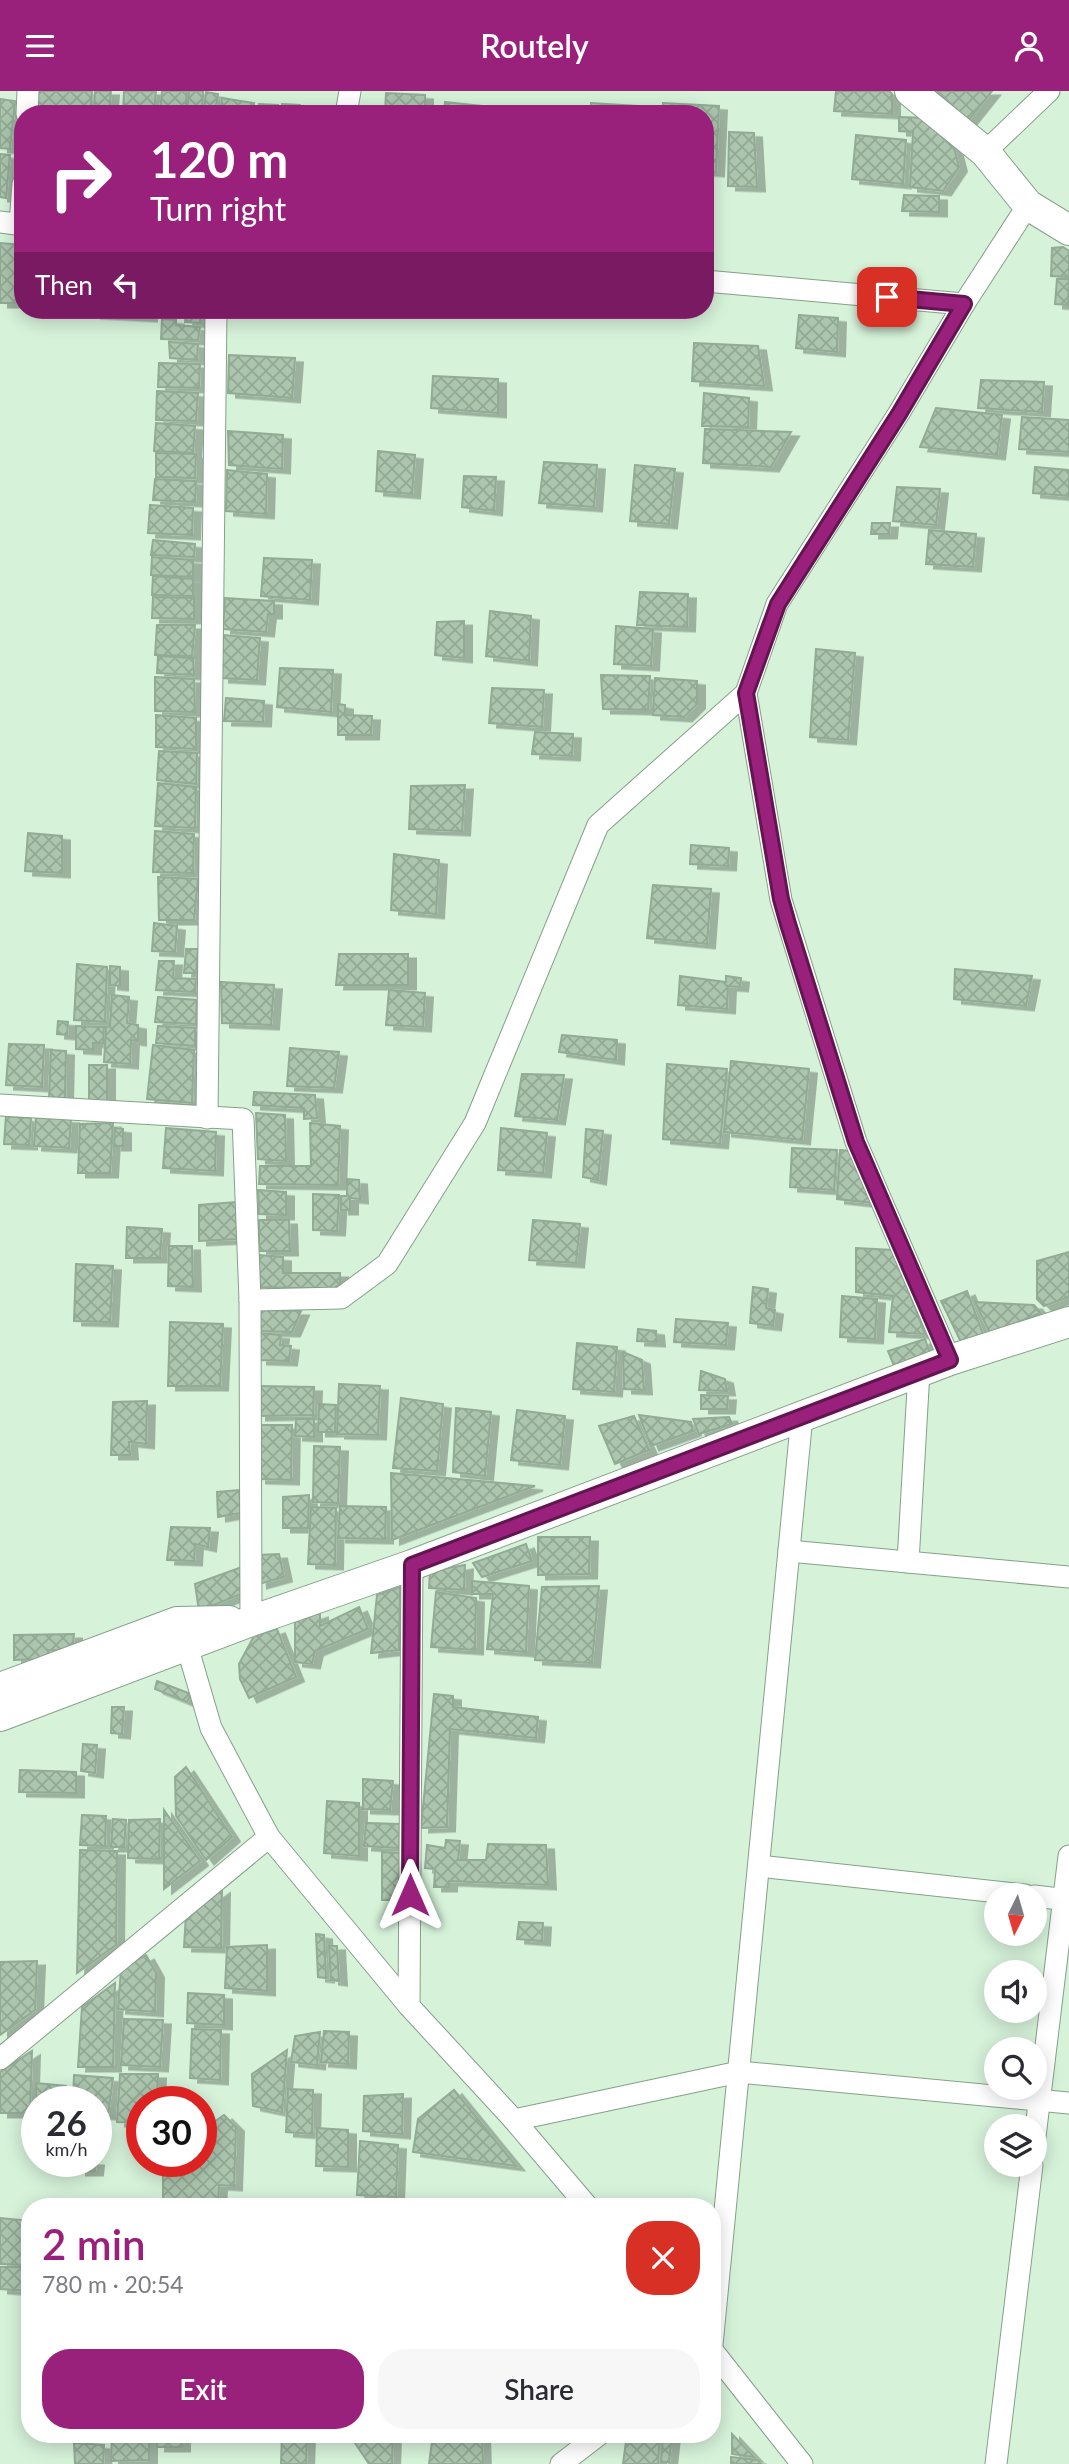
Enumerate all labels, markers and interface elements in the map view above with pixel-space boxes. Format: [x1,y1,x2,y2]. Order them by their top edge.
text: Routely [480,26,589,65]
icon: menu [21,27,59,65]
icon: person [1010,27,1048,65]
text: 120 m [150,130,288,188]
icon: right [35,133,126,224]
text: Turn right [150,189,286,228]
icon: left [107,266,145,304]
pin [857,267,917,327]
text: Then [35,269,93,301]
icon: arrive [868,278,906,316]
position arrow [373,1858,447,1932]
north arrow [984,1883,1046,1946]
map controls [984,1883,1047,2177]
button: sound [984,1960,1047,2023]
button: search [984,2037,1047,2100]
speed limit sign: 30 [126,2086,217,2177]
text: 26 [46,2101,87,2143]
button: layers [984,2114,1047,2177]
text: km/h [45,2138,88,2160]
text: 2 min [42,2219,146,2269]
button: close [626,2221,700,2295]
text: 780 m · 20:54 [42,2270,184,2298]
button: Exit [42,2349,364,2429]
button: Share [378,2349,700,2429]

